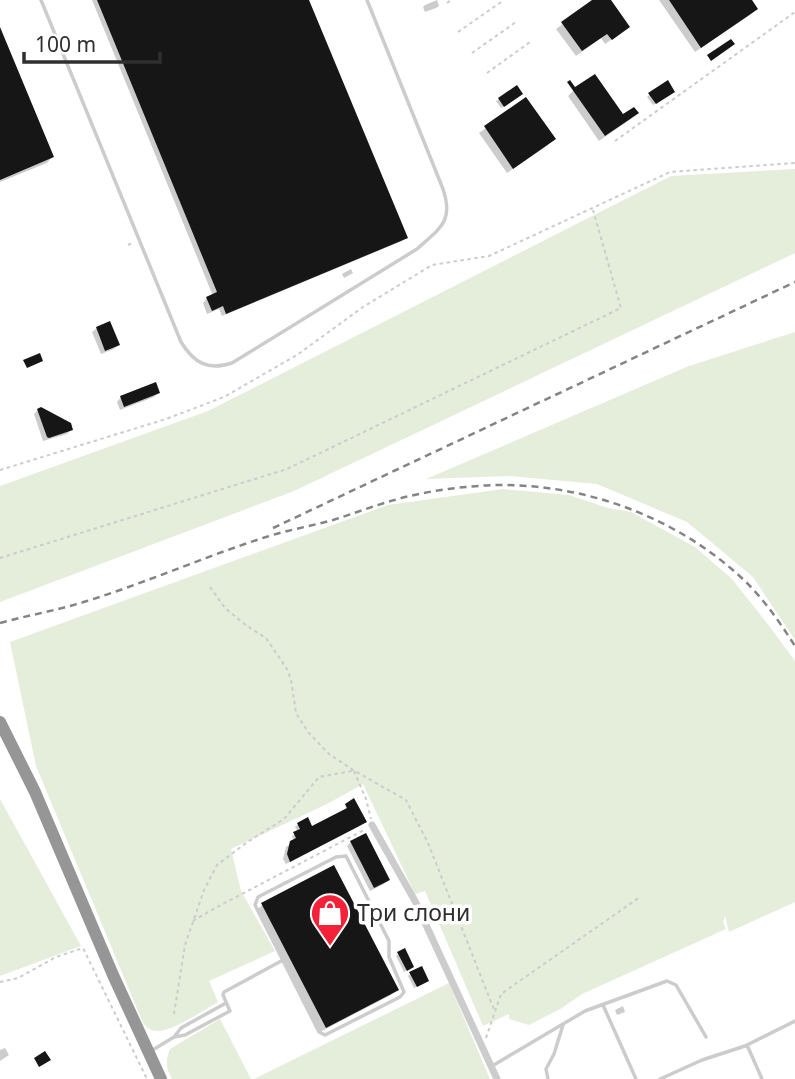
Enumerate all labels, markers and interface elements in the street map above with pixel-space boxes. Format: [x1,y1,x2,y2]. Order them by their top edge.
scale bar [24,21,161,65]
text: 100 m [35,30,96,58]
shop icon: Три слони [309,892,351,947]
place label: Три слони [357,896,470,928]

